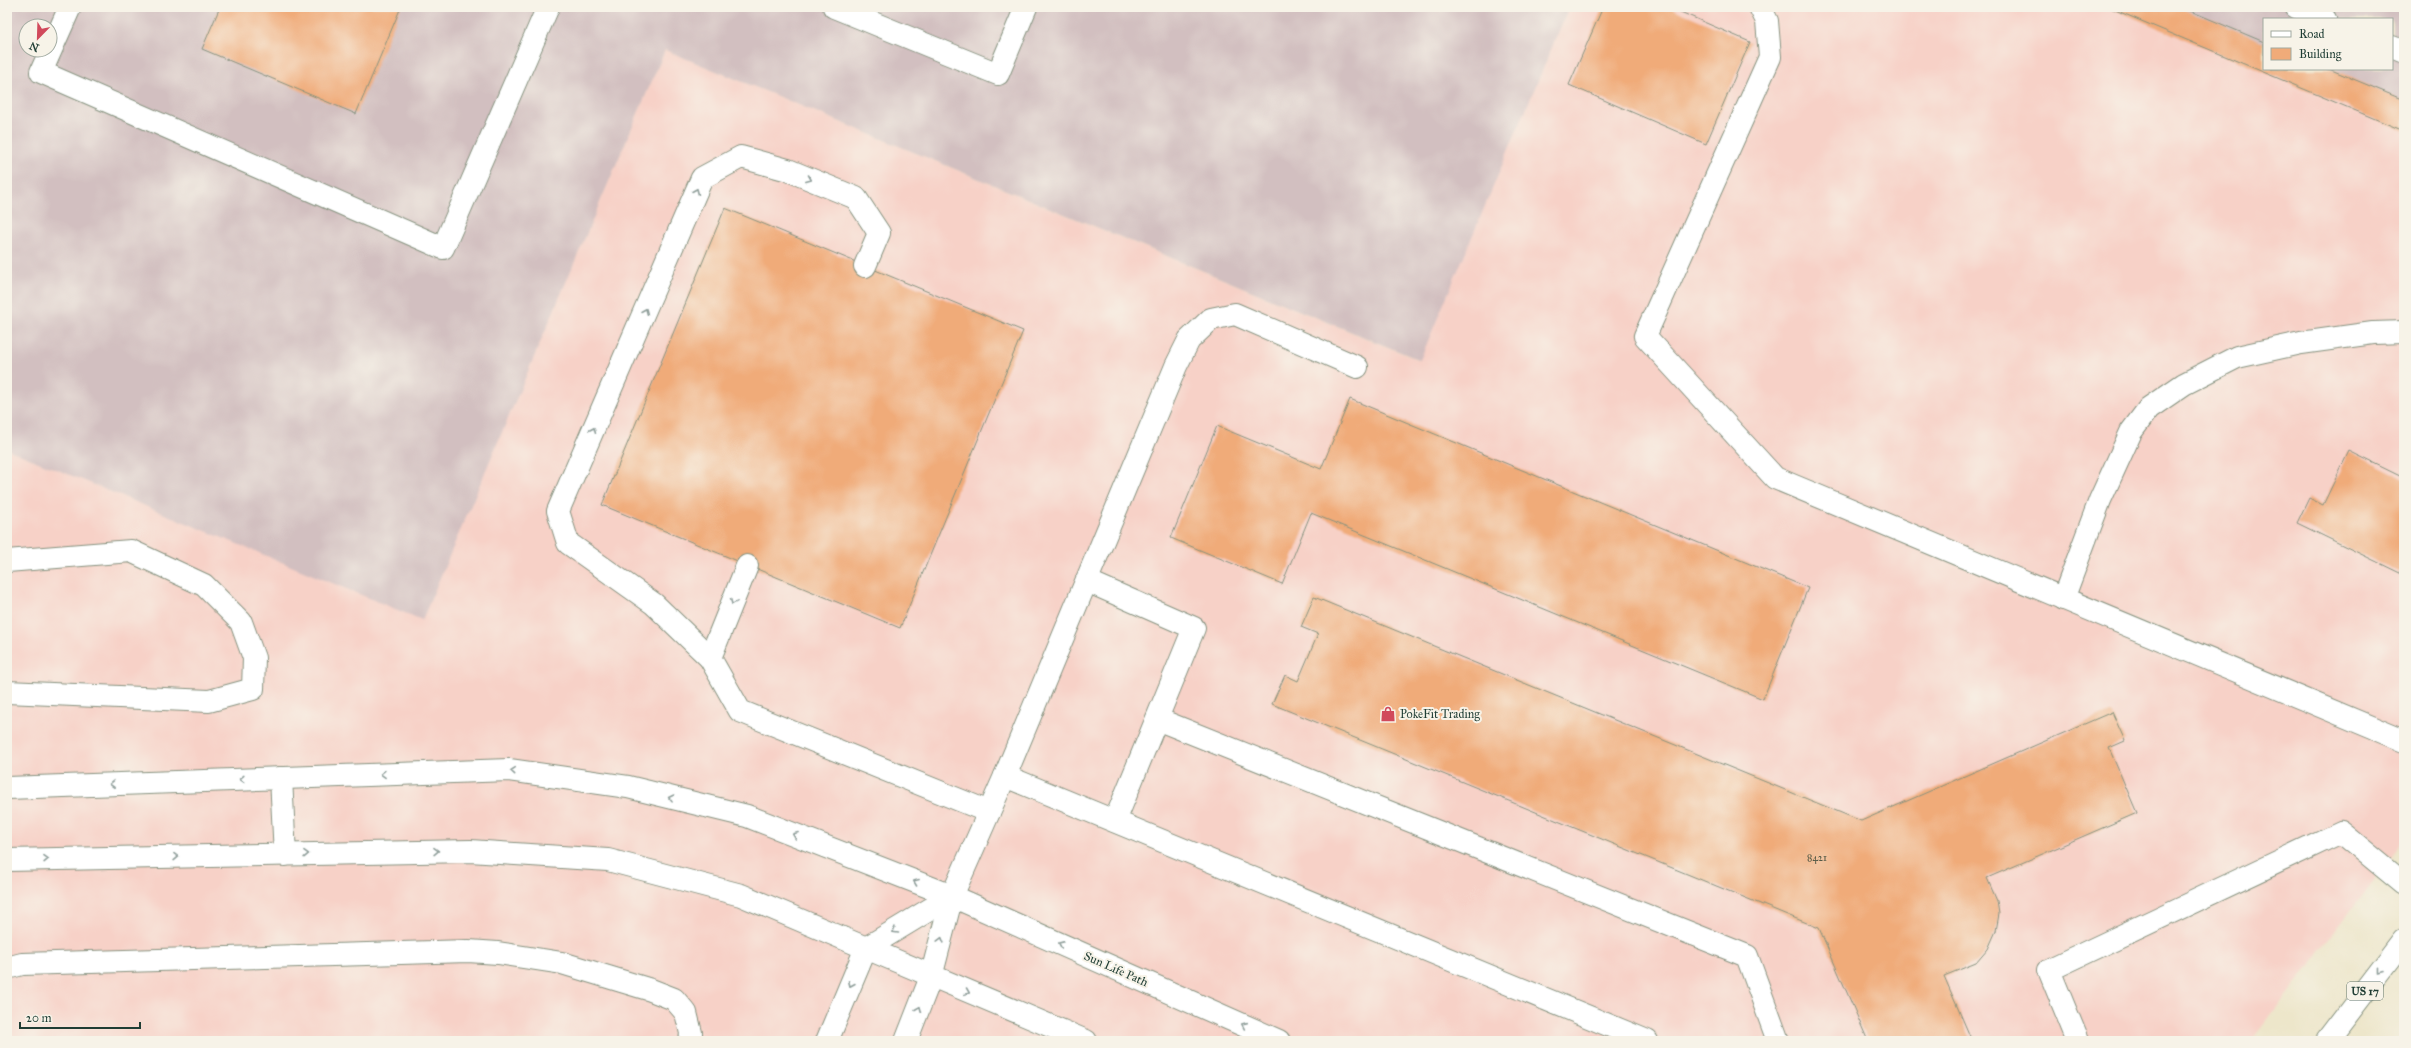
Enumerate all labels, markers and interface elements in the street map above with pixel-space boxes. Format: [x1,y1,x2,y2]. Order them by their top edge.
north arrow [18,18,58,58]
legend [2263,18,2393,70]
text: Road [2299,27,2325,41]
text: N [27,39,41,55]
text: Building [2299,47,2342,62]
one-way arrow [806,174,813,182]
one-way arrow [692,188,700,195]
one-way arrow [640,307,648,314]
one-way arrow [588,426,596,434]
one-way arrow [729,599,737,606]
shop icon: PokeFit Trading [1379,705,1397,723]
place label: PokeFit Trading [1400,707,1480,722]
one-way arrow [510,767,516,776]
one-way arrow [380,770,386,779]
one-way arrow [239,775,245,783]
one-way arrow [109,780,115,788]
one-way arrow [667,794,674,802]
one-way arrow [791,831,798,839]
one-way arrow [433,847,439,856]
one-way arrow [303,850,309,858]
one-way arrow [173,852,179,861]
house number: 8421 [1807,852,1827,864]
one-way arrow [43,855,49,863]
one-way arrow [913,878,920,886]
one-way arrow [892,926,899,934]
one-way arrow [936,936,945,943]
one-way arrow [1057,941,1065,949]
street label: Sun Life Path [1082,949,1151,989]
one-way arrow [2378,967,2385,974]
one-way arrow [848,980,856,988]
road number: US 17 [2347,982,2383,1000]
one-way arrow [964,988,971,996]
scale bar [20,1004,140,1030]
one-way arrow [914,1006,922,1013]
text: 20 m [26,1011,52,1025]
one-way arrow [1240,1022,1248,1030]

